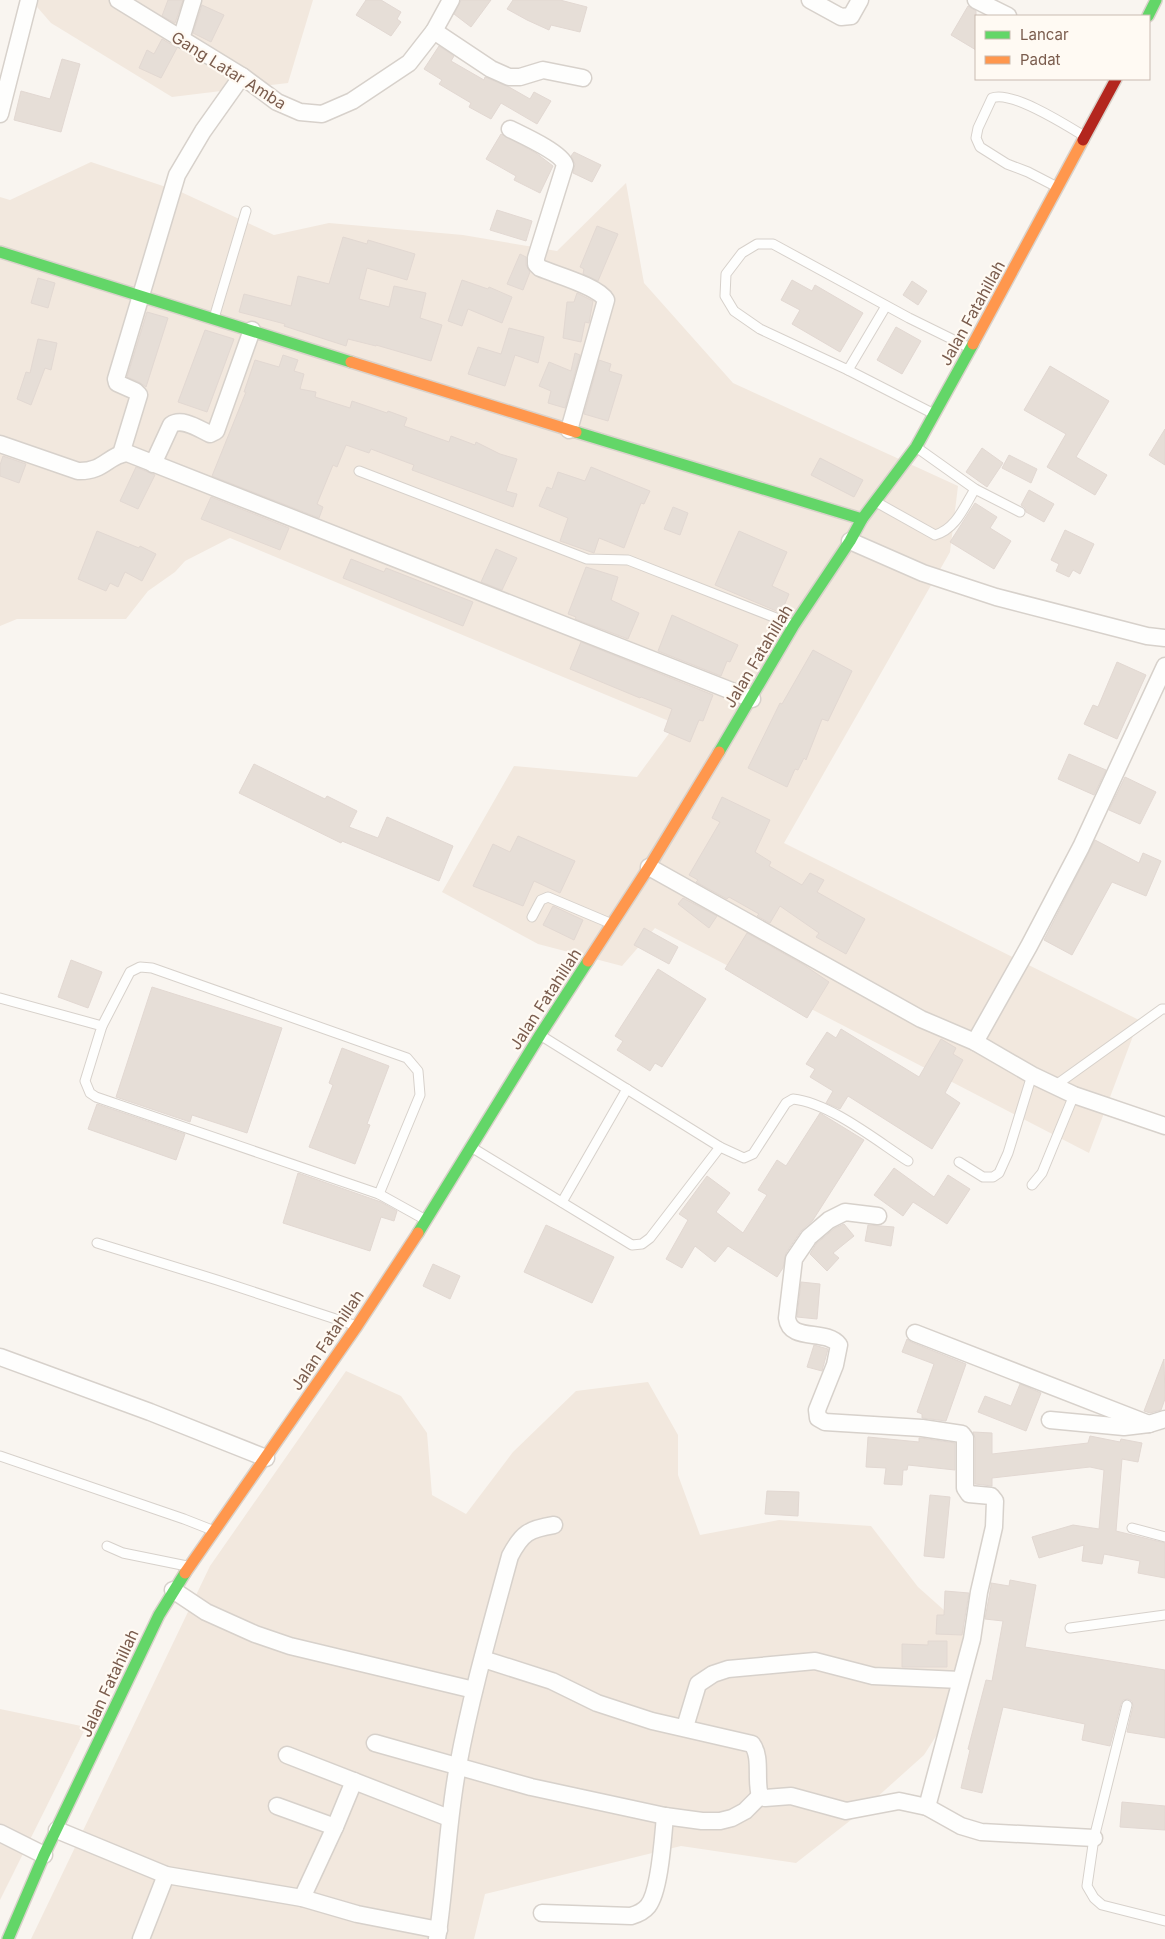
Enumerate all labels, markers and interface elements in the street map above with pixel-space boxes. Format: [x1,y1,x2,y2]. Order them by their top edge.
legend [975,15,1150,80]
text: Lancar [1020,25,1069,44]
street label: Gang Latar Amba [168,27,290,113]
text: Padat [1020,50,1061,69]
street label: Jalan Fatahillah [935,257,1009,369]
street label: Jalan Fatahillah [719,601,797,711]
street label: Jalan Fatahillah [505,945,585,1053]
street label: Jalan Fatahillah [286,1286,368,1394]
street label: Jalan Fatahillah [75,1626,143,1740]

